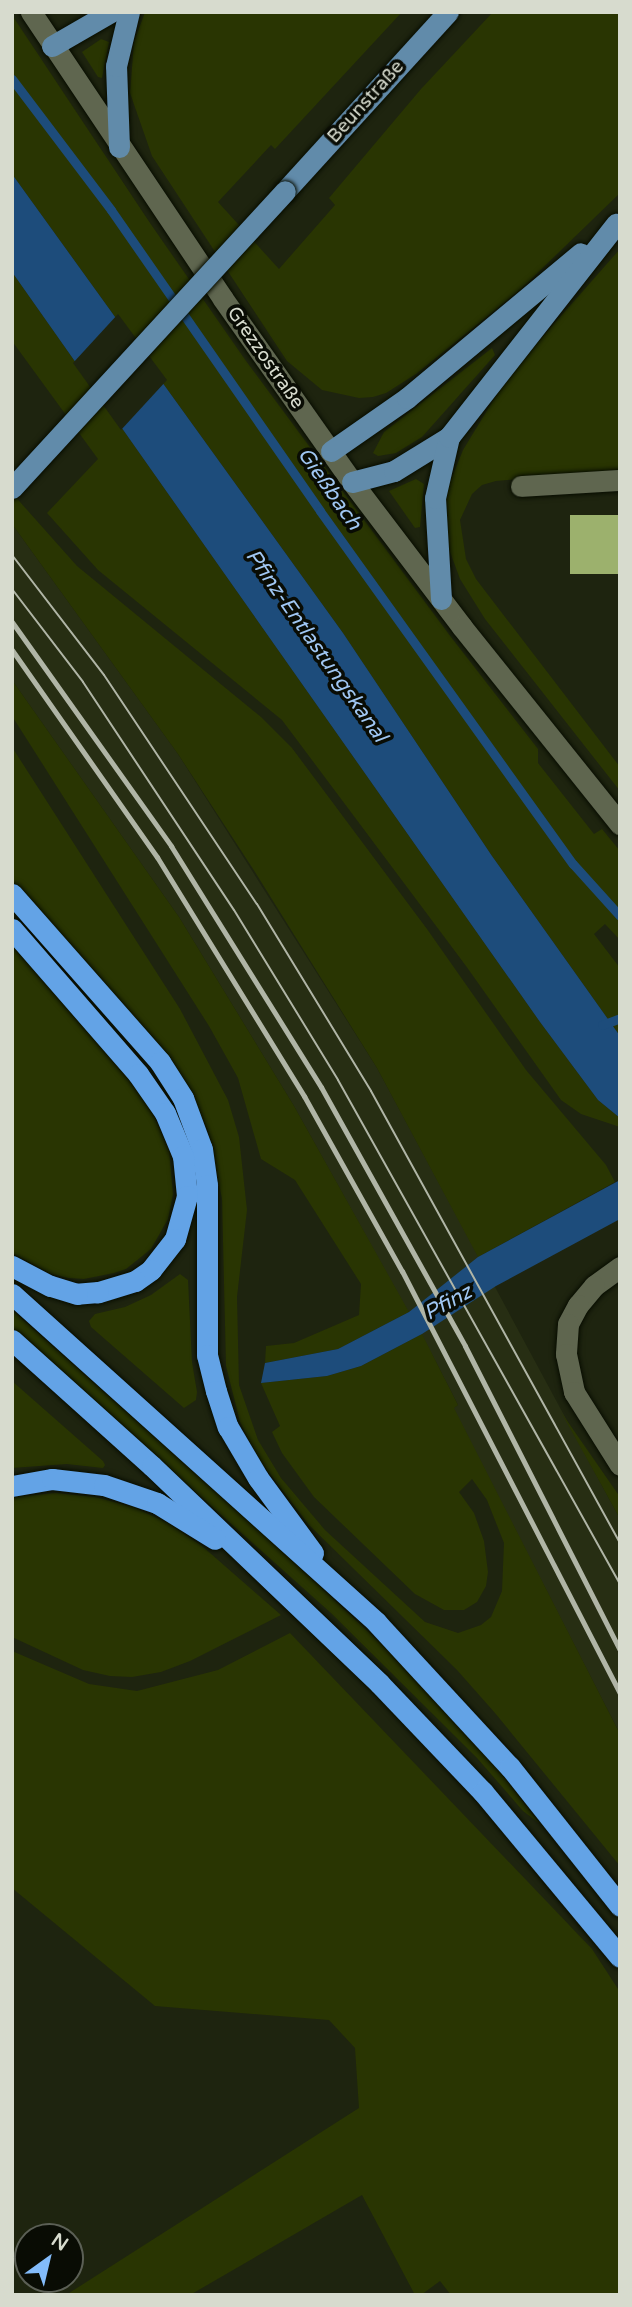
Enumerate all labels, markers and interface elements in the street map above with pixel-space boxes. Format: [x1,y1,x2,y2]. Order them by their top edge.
street label: Beunstraße [323,56,409,148]
street label: Grezzostraße [221,303,309,413]
water label: Gießbach [291,443,367,535]
water label: Pfinz-Entlastungskanal [240,545,392,747]
water label: Pfinz [420,1280,476,1326]
north arrow [14,2223,84,2293]
text: N [47,2229,72,2256]

